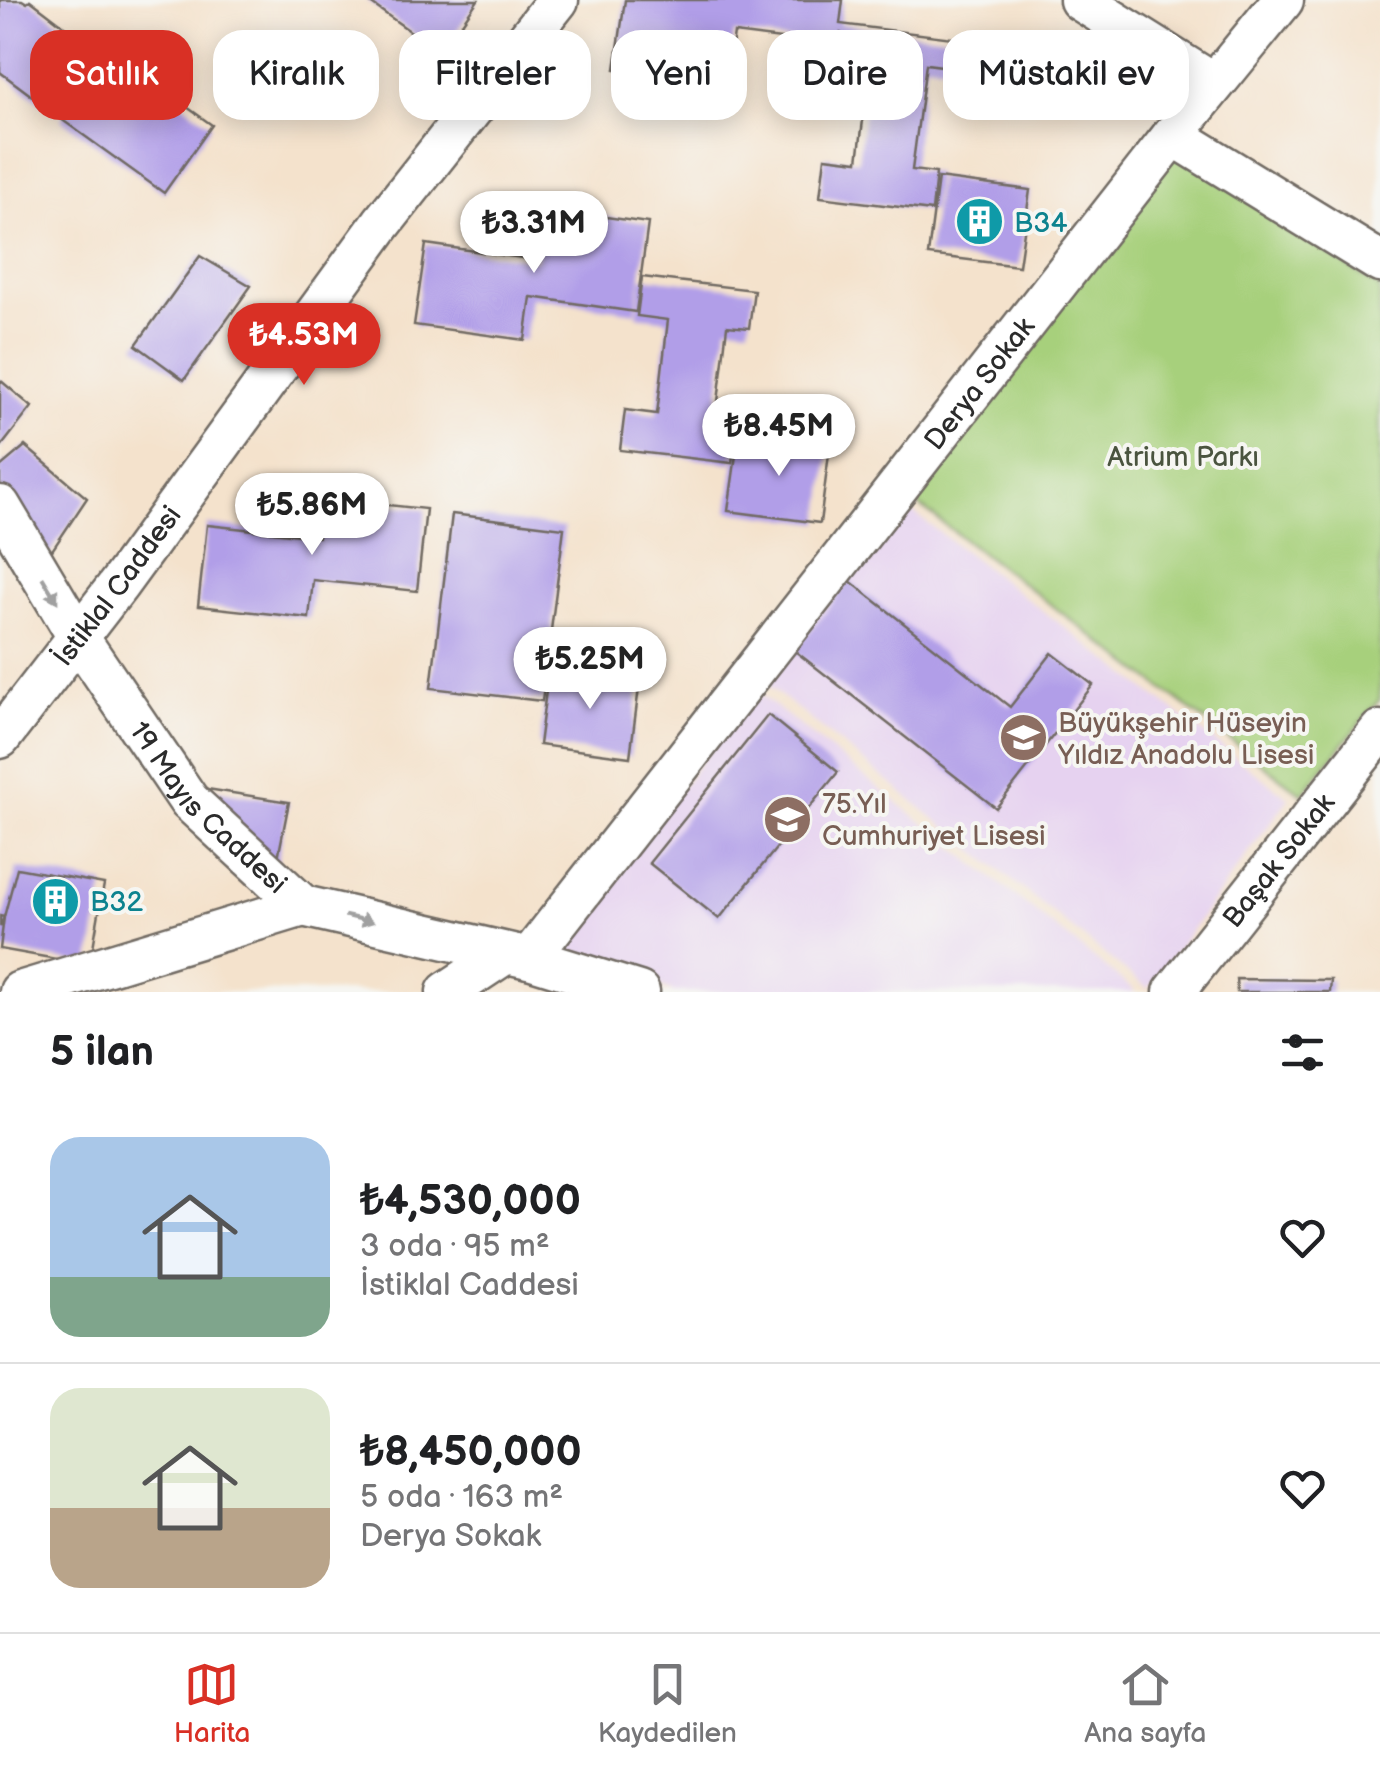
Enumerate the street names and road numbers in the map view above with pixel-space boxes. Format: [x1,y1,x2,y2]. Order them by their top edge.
street label: Derya Sokak [918,311,1042,457]
street label: İstiklal Caddesi [46,500,188,673]
street label: 19 Mayıs Caddesi [122,716,293,901]
street label: Başak Sokak [1216,787,1342,935]

